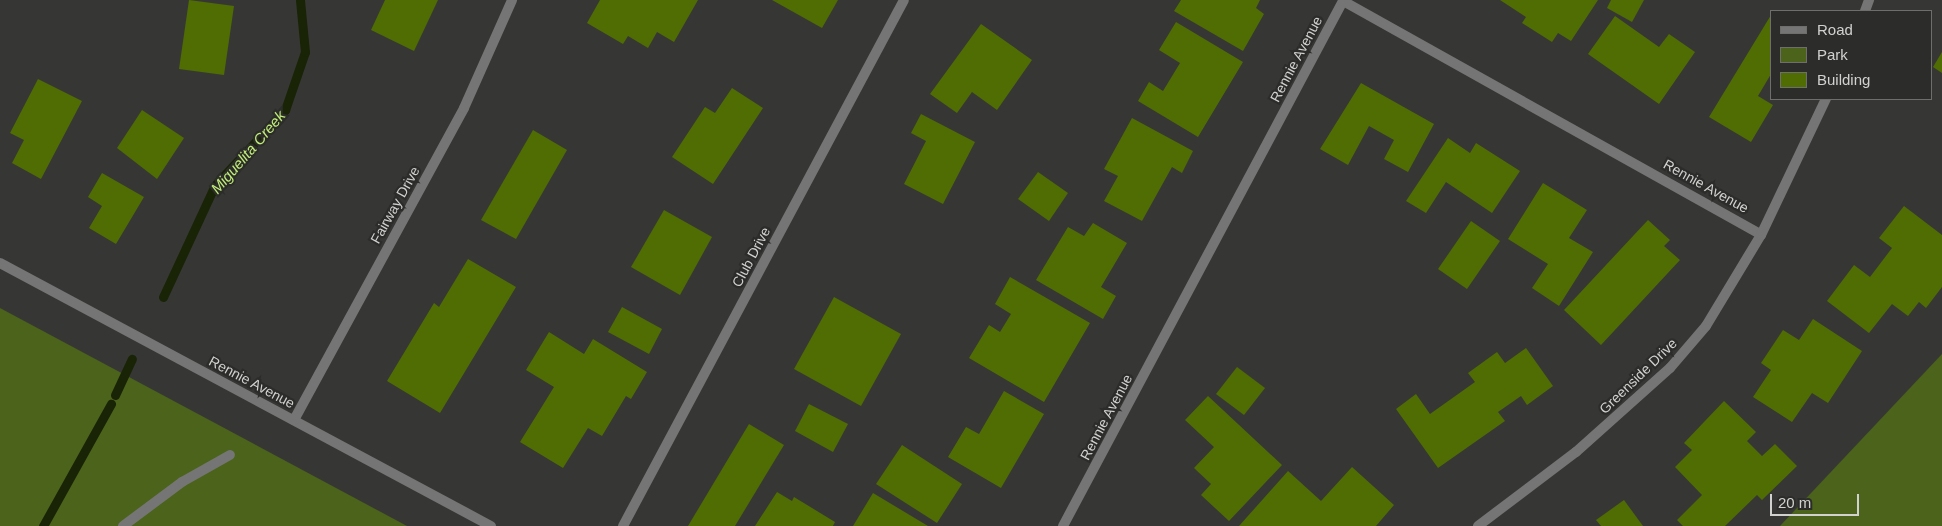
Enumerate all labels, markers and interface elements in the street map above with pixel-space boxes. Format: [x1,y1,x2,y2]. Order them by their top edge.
legend [1770,10,1932,100]
street label: Rennie Avenue [1266,13,1326,105]
text: Road [1817,21,1853,38]
text: Park [1817,46,1848,63]
text: Building [1817,71,1870,88]
water label: Miguelita Creek [207,107,289,197]
street label: Rennie Avenue [1660,156,1752,216]
street label: Fairway Drive [367,164,423,246]
street label: Club Drive [728,224,774,290]
street label: Greenside Drive [1596,335,1680,417]
street label: Rennie Avenue [206,352,298,412]
street label: Rennie Avenue [1076,371,1136,463]
scale bar [1772,484,1861,516]
text: 20 m [1778,494,1811,511]

